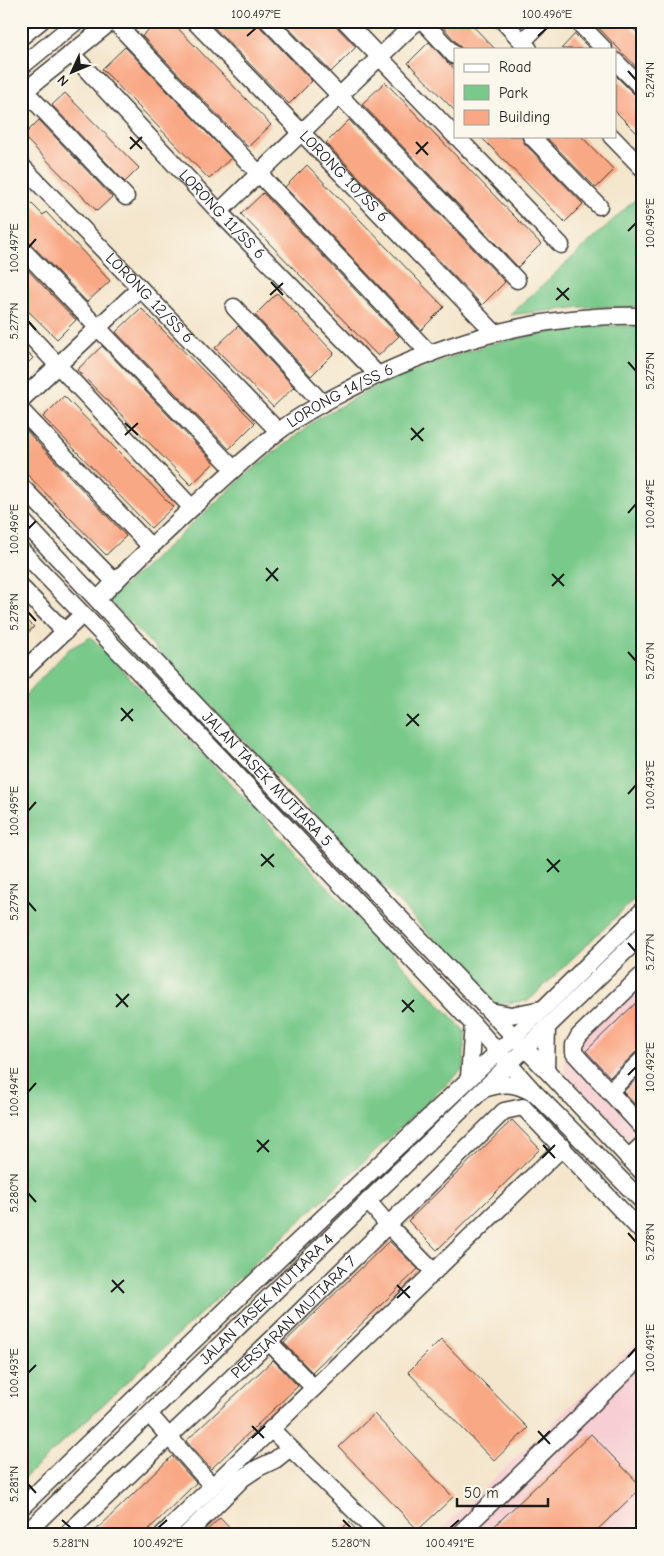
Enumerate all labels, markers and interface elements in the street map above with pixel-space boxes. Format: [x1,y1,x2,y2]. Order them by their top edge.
text: 100.497°E [231,7,281,21]
text: 100.496°E [522,7,572,21]
north arrow [48,48,98,98]
legend [454,48,616,138]
text: Road [499,58,531,76]
text: 5.274°N [643,62,657,98]
text: N [54,71,72,90]
text: Park [499,84,528,102]
text: Building [499,108,550,126]
street label: LORONG 10/SS 6 [296,127,392,226]
street label: LORONG 11/SS 6 [175,166,269,263]
text: 100.495°E [643,198,657,248]
text: 100.497°E [7,223,21,273]
street label: LORONG 12/SS 6 [102,249,197,347]
text: 5.277°N [7,303,21,339]
text: 5.275°N [643,352,657,390]
street label: LORONG 14/SS 6 [284,360,396,431]
text: 100.494°E [643,479,657,529]
text: 100.496°E [7,504,21,554]
text: 5.278°N [7,593,21,631]
text: 5.276°N [643,642,657,680]
street label: JALAN TASEK MUTIARA 5 [198,708,336,850]
text: 100.493°E [643,760,657,810]
text: 100.495°E [7,786,21,836]
text: 5.279°N [7,883,21,921]
text: 5.277°N [643,934,657,970]
text: 100.492°E [643,1042,657,1092]
text: 100.494°E [7,1067,21,1117]
text: 5.280°N [7,1174,21,1212]
text: 5.278°N [643,1223,657,1261]
street label: JALAN TASEK MUTIARA 4 [196,1231,337,1368]
street label: PERSIARAN MUTIARA 7 [227,1252,360,1382]
text: 100.491°E [643,1324,657,1372]
text: 100.493°E [7,1348,21,1398]
text: 5.281°N [7,1466,21,1502]
scale bar [457,1476,548,1508]
text: 50 m [464,1484,499,1502]
text: 5.281°N [53,1536,89,1550]
text: 100.492°E [133,1536,183,1550]
text: 5.280°N [332,1536,370,1550]
text: 100.491°E [426,1536,474,1550]

